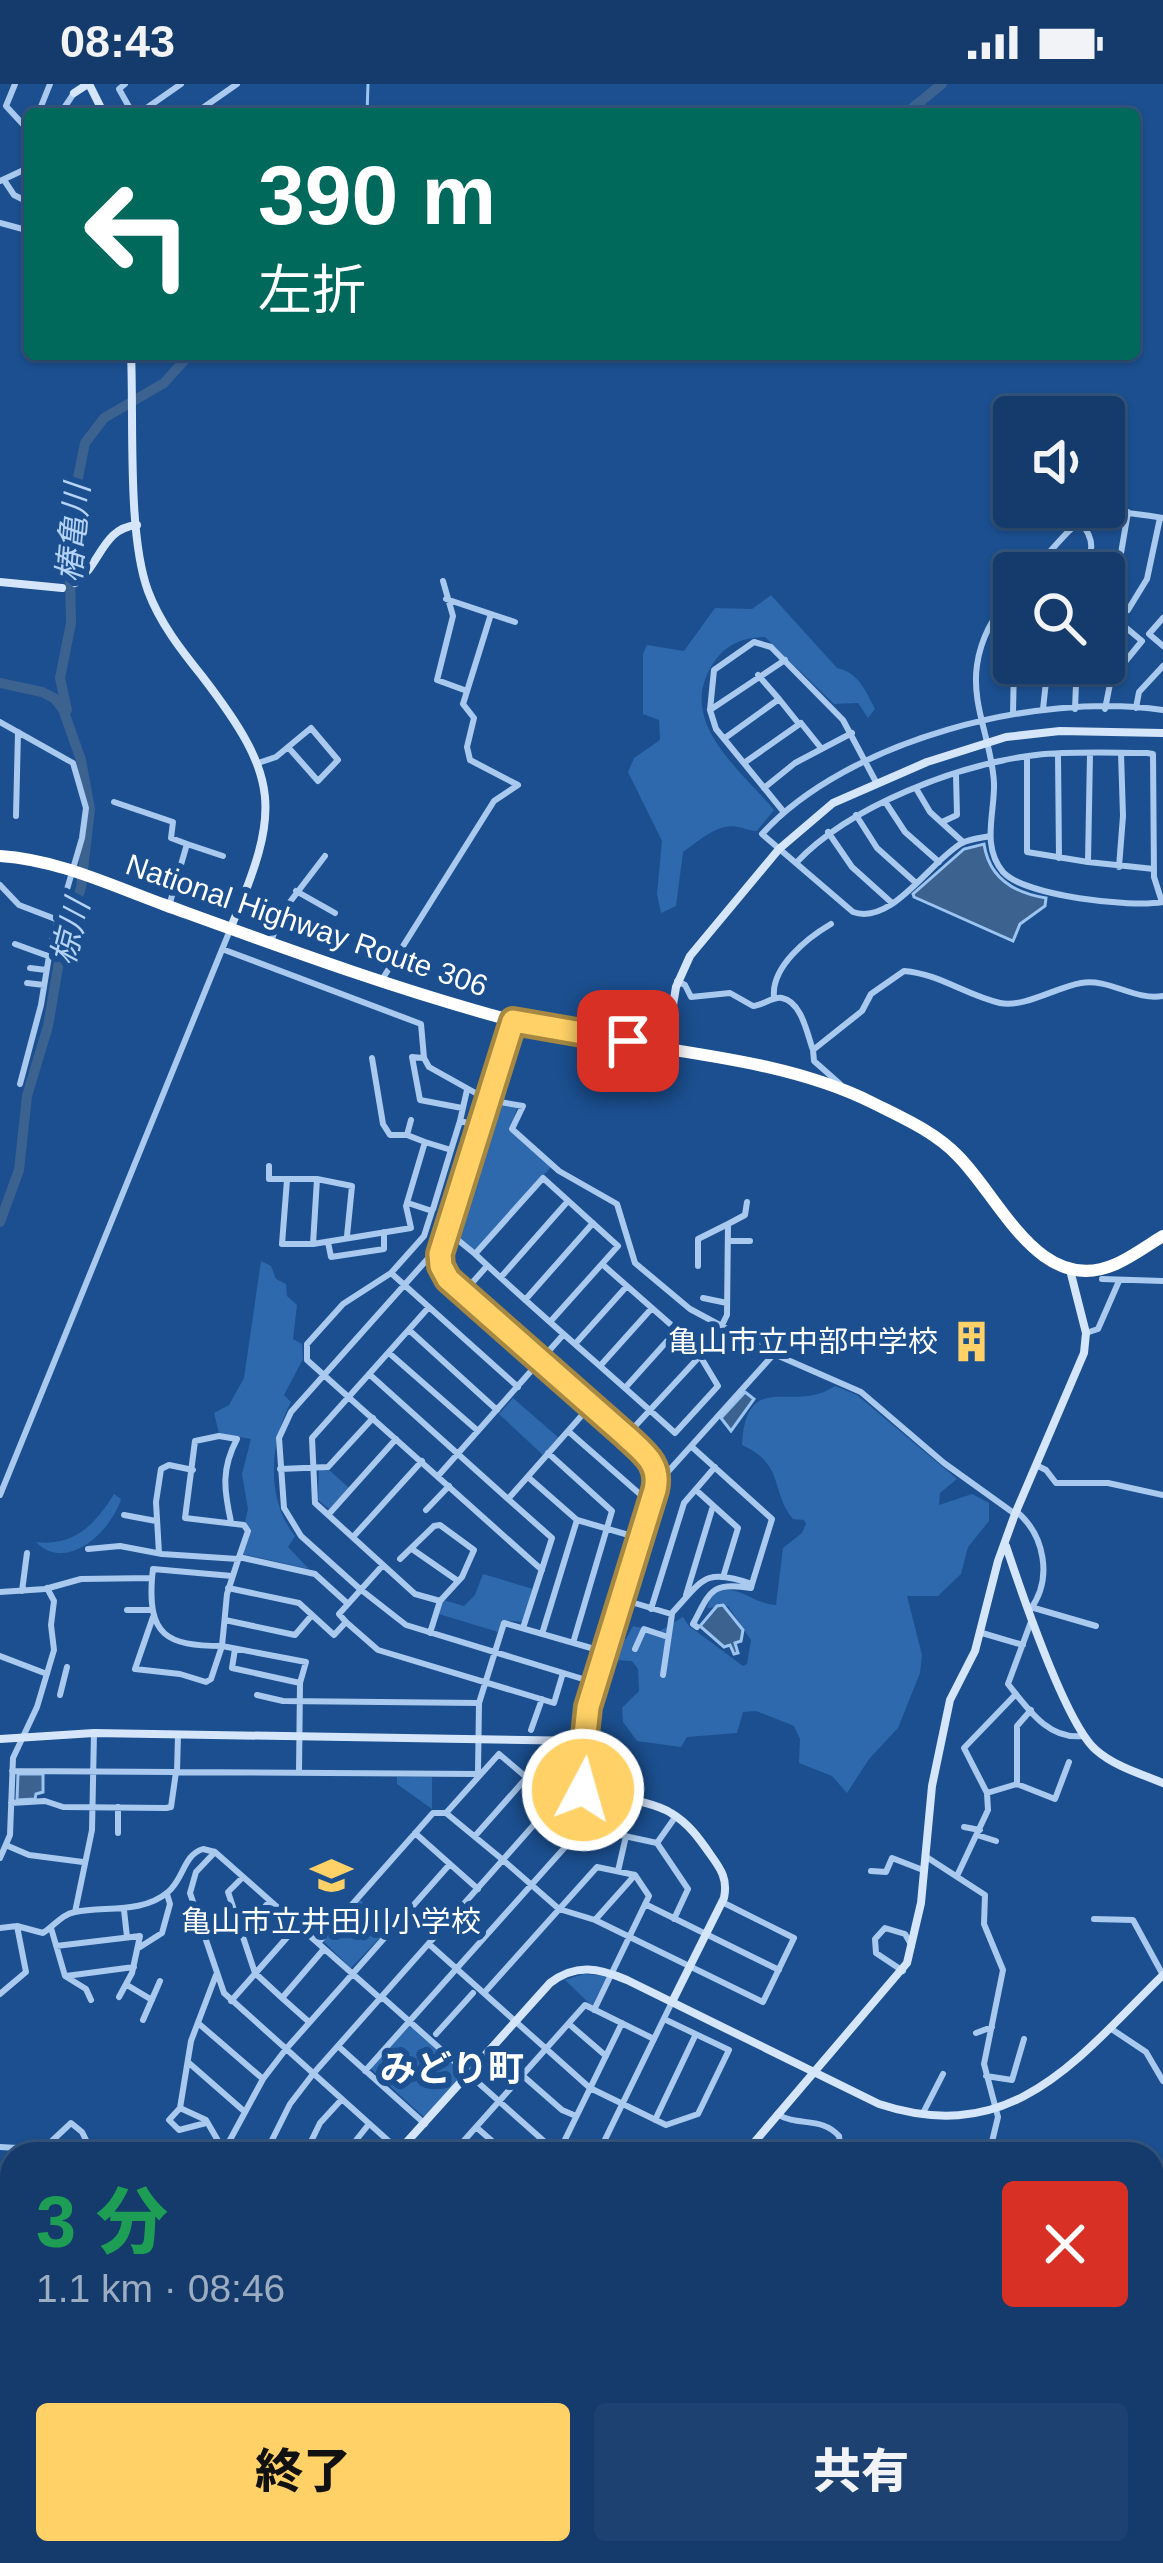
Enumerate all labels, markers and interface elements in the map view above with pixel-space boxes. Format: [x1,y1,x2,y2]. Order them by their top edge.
text: 08:43 [60,16,175,67]
text: 390 m [258,148,496,242]
icon: left [60,156,216,312]
text: 左折 [258,260,366,320]
map controls [993,396,1125,684]
button: sound [993,396,1125,528]
water label: 椿亀川 [50,479,96,584]
button: search [993,552,1125,684]
street label: National Highway Route 306 [122,848,492,1002]
water label: 椋川 [44,893,97,968]
pin [577,990,679,1092]
icon: arrive [595,1008,661,1074]
building icon: 亀山市立中部中学校 [949,1318,995,1364]
place label: 亀山市立中部中学校 [668,1325,938,1358]
position arrow [520,1727,646,1853]
school or university icon: 亀山市立井田川小学校 [308,1852,354,1898]
place label: 亀山市立井田川小学校 [181,1905,481,1938]
district label: みどり町 [380,2048,524,2089]
button: close [1002,2181,1128,2307]
text: 3 分 [36,2182,168,2262]
text: 1.1 km · 08:46 [36,2267,285,2310]
button: 終了 [36,2403,570,2541]
button: 共有 [594,2403,1128,2541]

